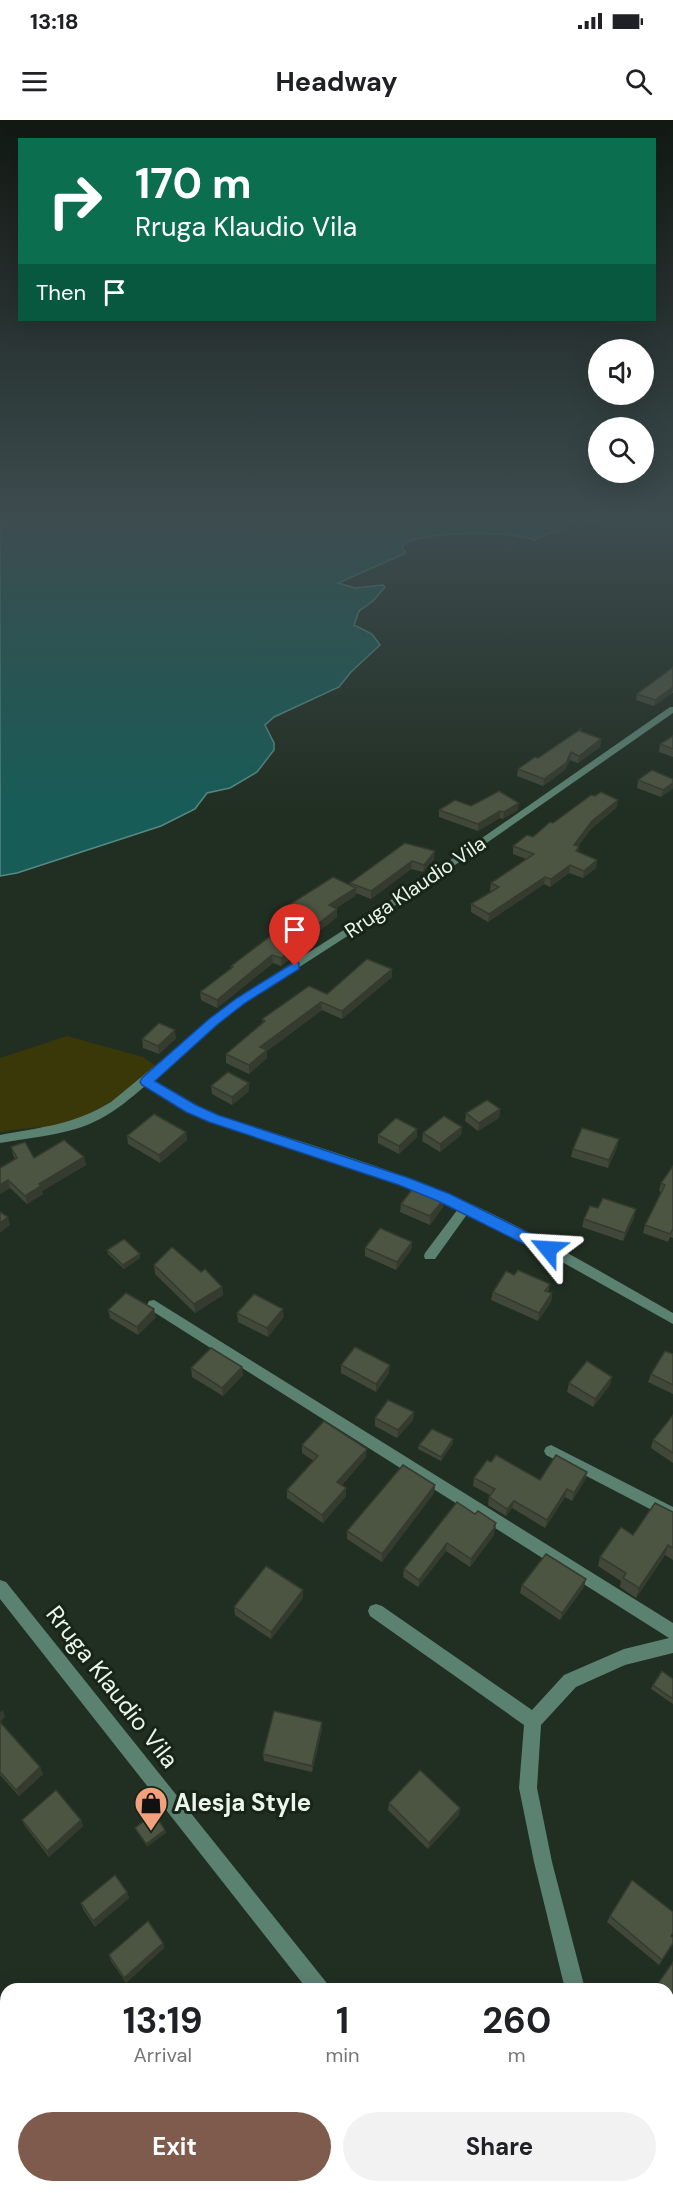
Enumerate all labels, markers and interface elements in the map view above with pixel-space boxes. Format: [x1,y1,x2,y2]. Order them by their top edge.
text: 13:18 [30,7,79,36]
text: Headway [275,64,398,99]
icon: menu [18,65,51,98]
icon: search [622,65,655,98]
text: 170 m [135,156,252,211]
icon: right [36,162,114,240]
text: Rruga Klaudio Vila [135,209,357,244]
icon: arrive [98,276,131,309]
text: Then [36,278,86,307]
map controls [588,339,654,483]
button: sound [588,339,654,405]
button: search [588,417,654,483]
street label: Rruga Klaudio Vila [339,830,491,944]
pin [269,904,320,966]
icon: arrive [278,913,311,946]
position arrow [516,1217,580,1281]
street label: Rruga Klaudio Vila [39,1599,185,1774]
shop icon: Alesja Style [133,1785,169,1832]
place label: Alesja Style [174,1787,311,1818]
text: 13:19 [123,1997,203,2044]
text: 1 [336,1997,349,2044]
text: 260 [482,1997,551,2044]
text: Arrival [134,2042,192,2068]
text: min [325,2042,360,2068]
text: m [508,2042,526,2068]
button: Exit [18,2112,331,2181]
button: Share [343,2112,656,2181]

